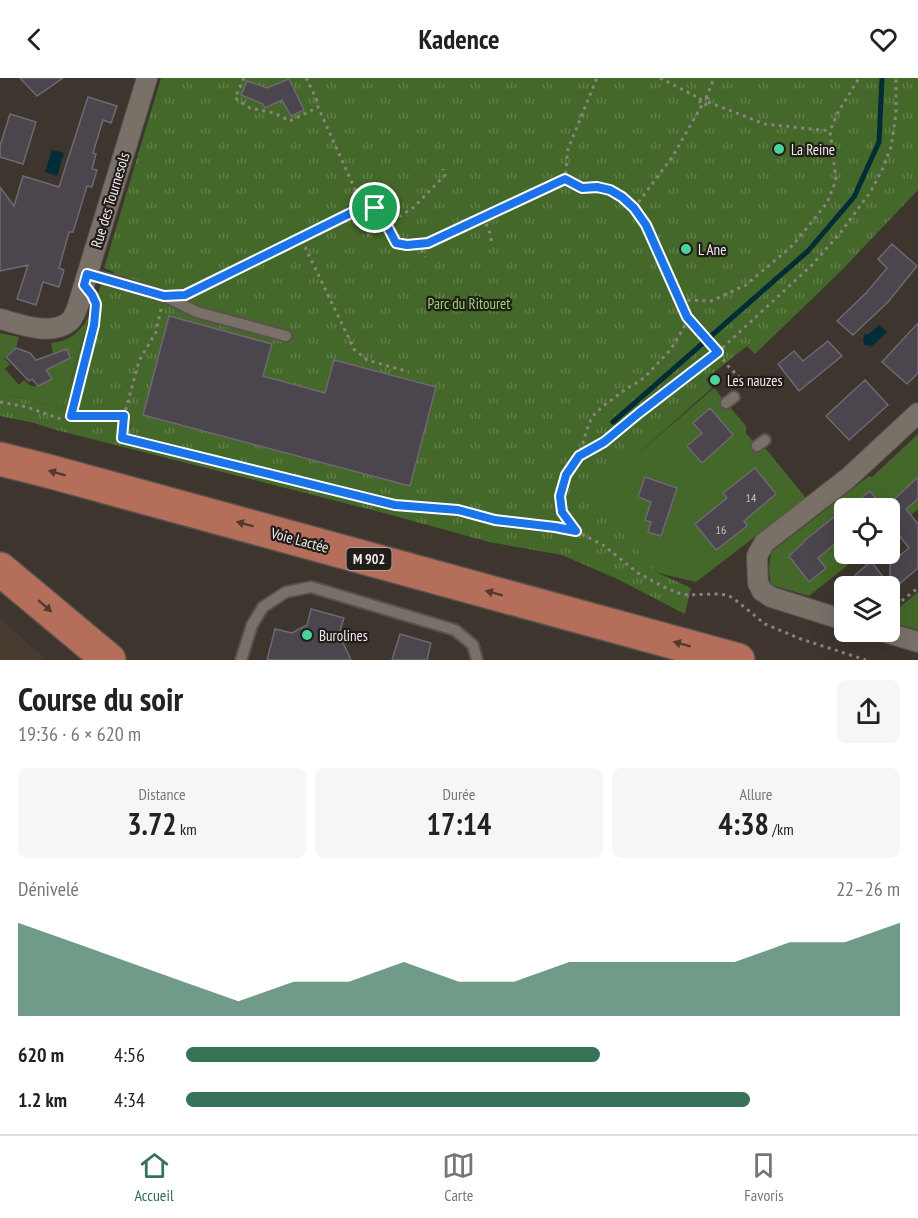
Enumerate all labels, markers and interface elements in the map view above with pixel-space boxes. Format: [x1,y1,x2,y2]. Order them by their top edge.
text: Kadence [418,22,500,56]
icon: back [18,23,51,56]
icon: heart [867,23,900,56]
place label: La Reine [791,140,835,159]
marker: La Reine [772,142,786,156]
street label: Rue des Tournesols [86,150,134,250]
pin [349,182,400,233]
icon: arrive [358,191,391,224]
place label: L Ane [698,240,726,259]
marker: L Ane [679,242,693,256]
park label: Parc du Ritouret [428,294,510,313]
place label: Les nauzes [727,371,783,390]
marker: Les nauzes [708,373,722,387]
one-way arrow [48,468,66,477]
house number: 14 [746,490,757,505]
map controls [834,498,900,642]
button: locate [834,498,900,564]
one-way arrow [236,519,254,529]
house number: 16 [716,522,726,537]
street label: Voie Lactée [268,523,331,557]
road number: M 902 [346,548,392,570]
button: layers [834,576,900,642]
one-way arrow [484,587,503,597]
one-way arrow [37,599,52,612]
place label: Burolines [319,626,368,645]
marker: Burolines [300,628,314,642]
one-way arrow [672,639,691,649]
text: Course du soir [18,677,183,720]
button: share [837,680,900,743]
text: 19:36 · 6 × 620 m [18,721,141,747]
text: Distance [138,784,186,804]
text: Durée [443,784,475,804]
text: Allure [740,784,772,804]
text: 3.72 [127,804,177,843]
text: 17:14 [427,804,491,843]
text: 4:38 [718,804,769,843]
text: km [177,819,197,839]
text: /km [769,819,794,839]
text: Dénivelé [18,876,79,902]
text: 22–26 m [836,876,900,902]
text: 620 m [18,1042,64,1068]
text: 4:56 [114,1042,145,1068]
text: 1.2 km [18,1087,67,1113]
text: 4:34 [114,1087,145,1113]
tab: Accueil [134,1149,174,1205]
tab: Carte [442,1149,475,1205]
tab: Favoris [744,1149,784,1205]

